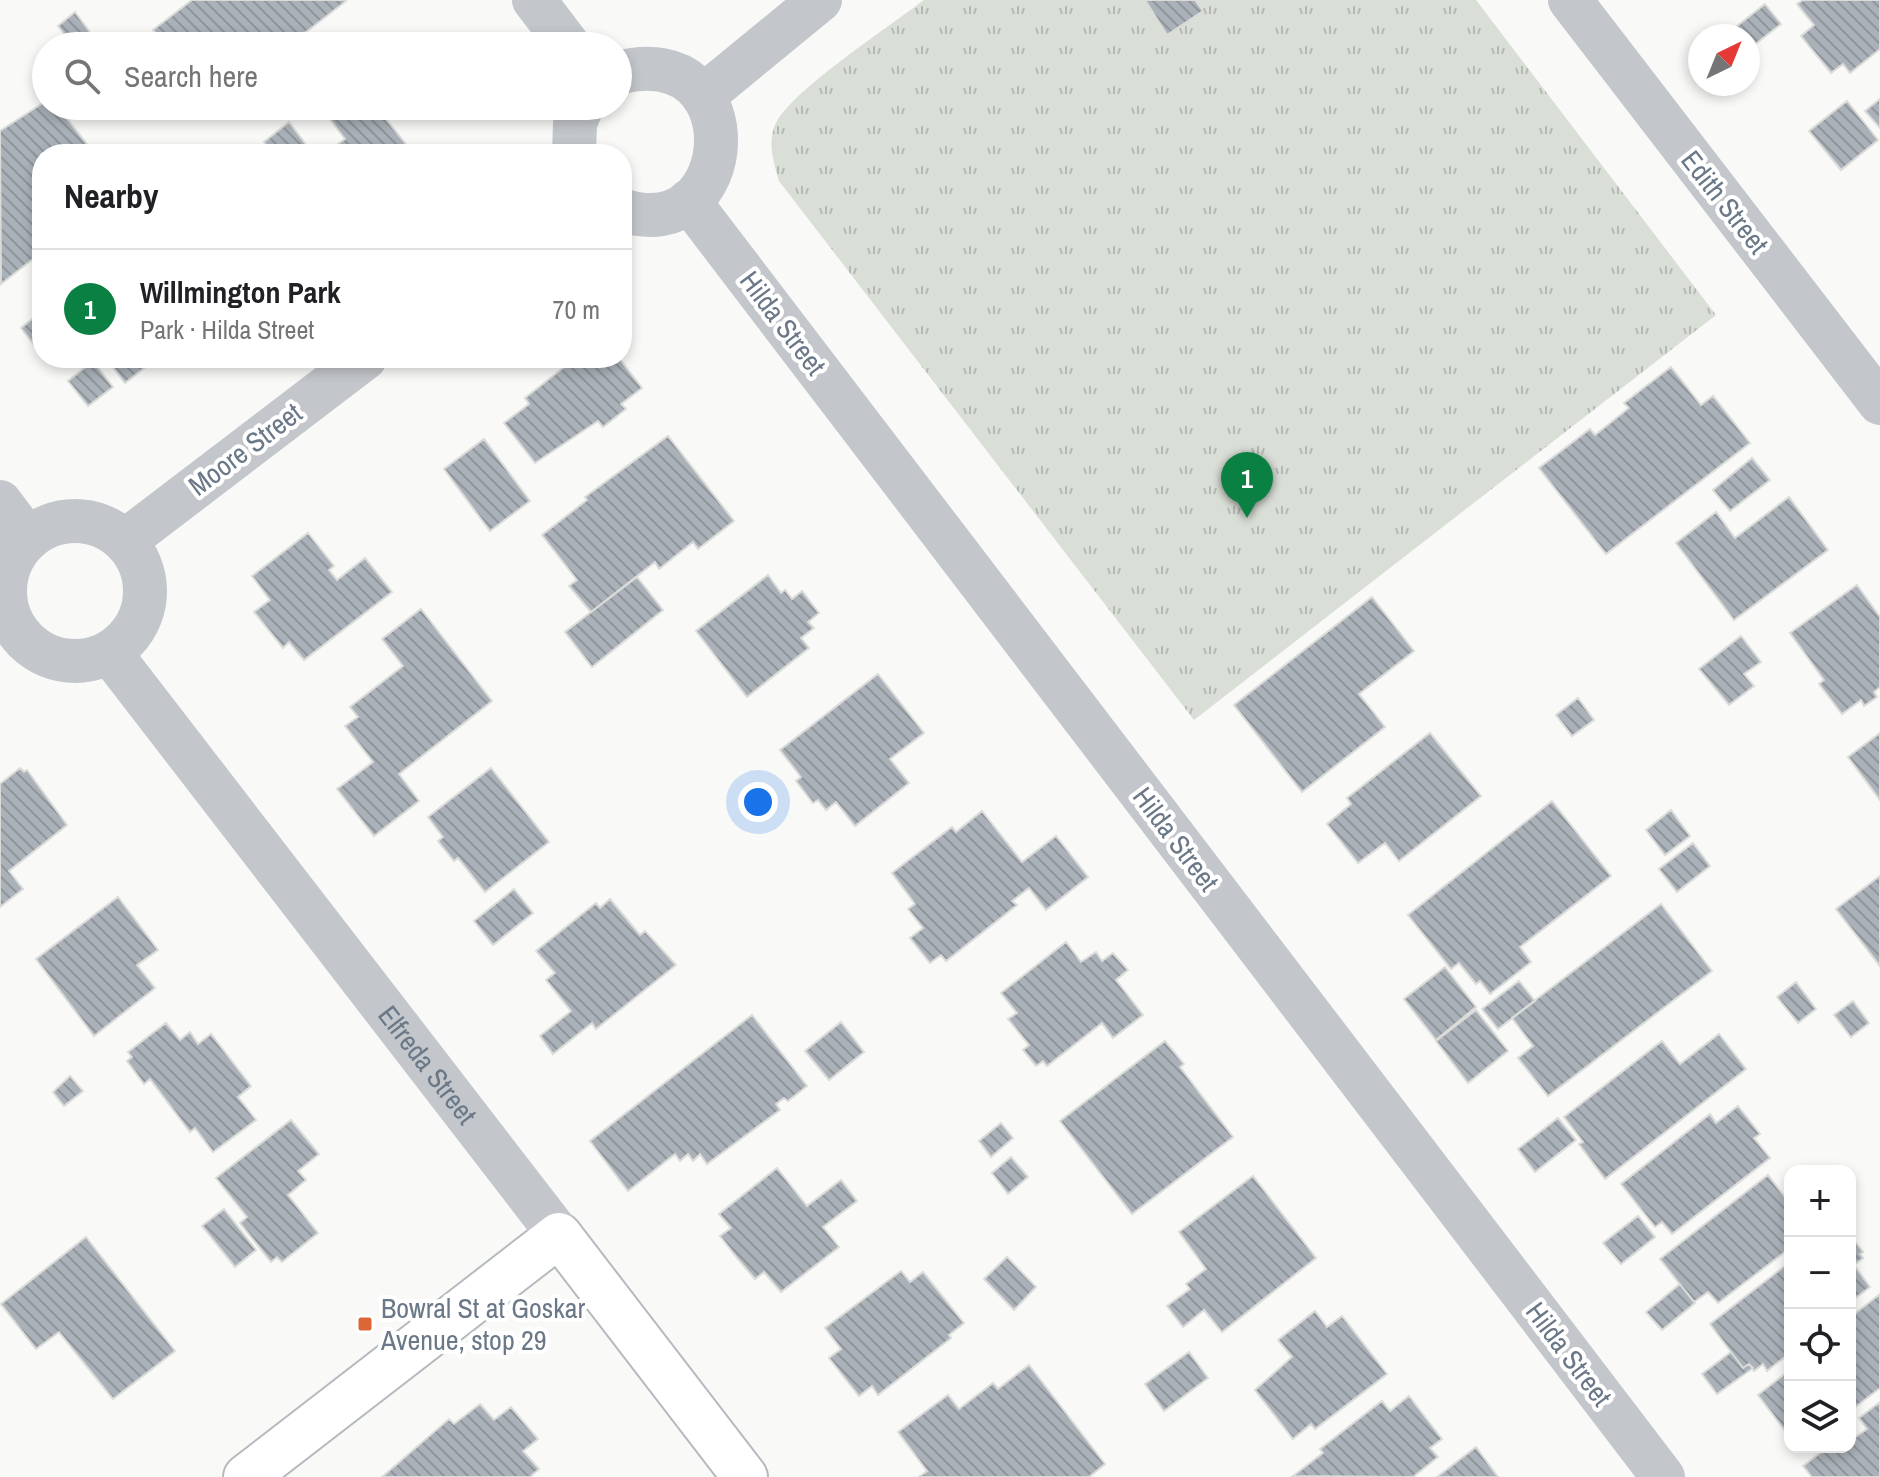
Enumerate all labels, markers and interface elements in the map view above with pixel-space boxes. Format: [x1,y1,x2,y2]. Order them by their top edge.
north arrow [1688,24,1760,96]
search box [32,32,632,120]
icon: search [60,54,104,98]
text: Search here [124,56,258,96]
street label: Edith Street [1673,143,1777,261]
text: Nearby [64,173,159,219]
street label: Hilda Street [731,263,835,383]
text: Willmington Park [140,272,341,312]
text: 1 [84,292,96,327]
text: 70 m [553,292,600,327]
text: Park · Hilda Street [140,312,314,347]
street label: Moore Street [181,394,309,504]
pin: 1 [1221,452,1273,518]
street label: Hilda Street [1124,779,1228,899]
your location [738,782,778,822]
street label: Elfreda Street [370,997,486,1132]
map controls [1784,1165,1856,1453]
button: + [1784,1165,1856,1237]
button: − [1784,1237,1856,1309]
place label: Bowral St at Goskar Avenue, stop 29 [380,1289,586,1359]
street label: Hilda Street [1517,1294,1621,1414]
button: locate [1784,1309,1856,1381]
marker: Bowral St at Goskar Avenue, stop 29 [356,1315,374,1333]
button: layers [1784,1381,1856,1453]

